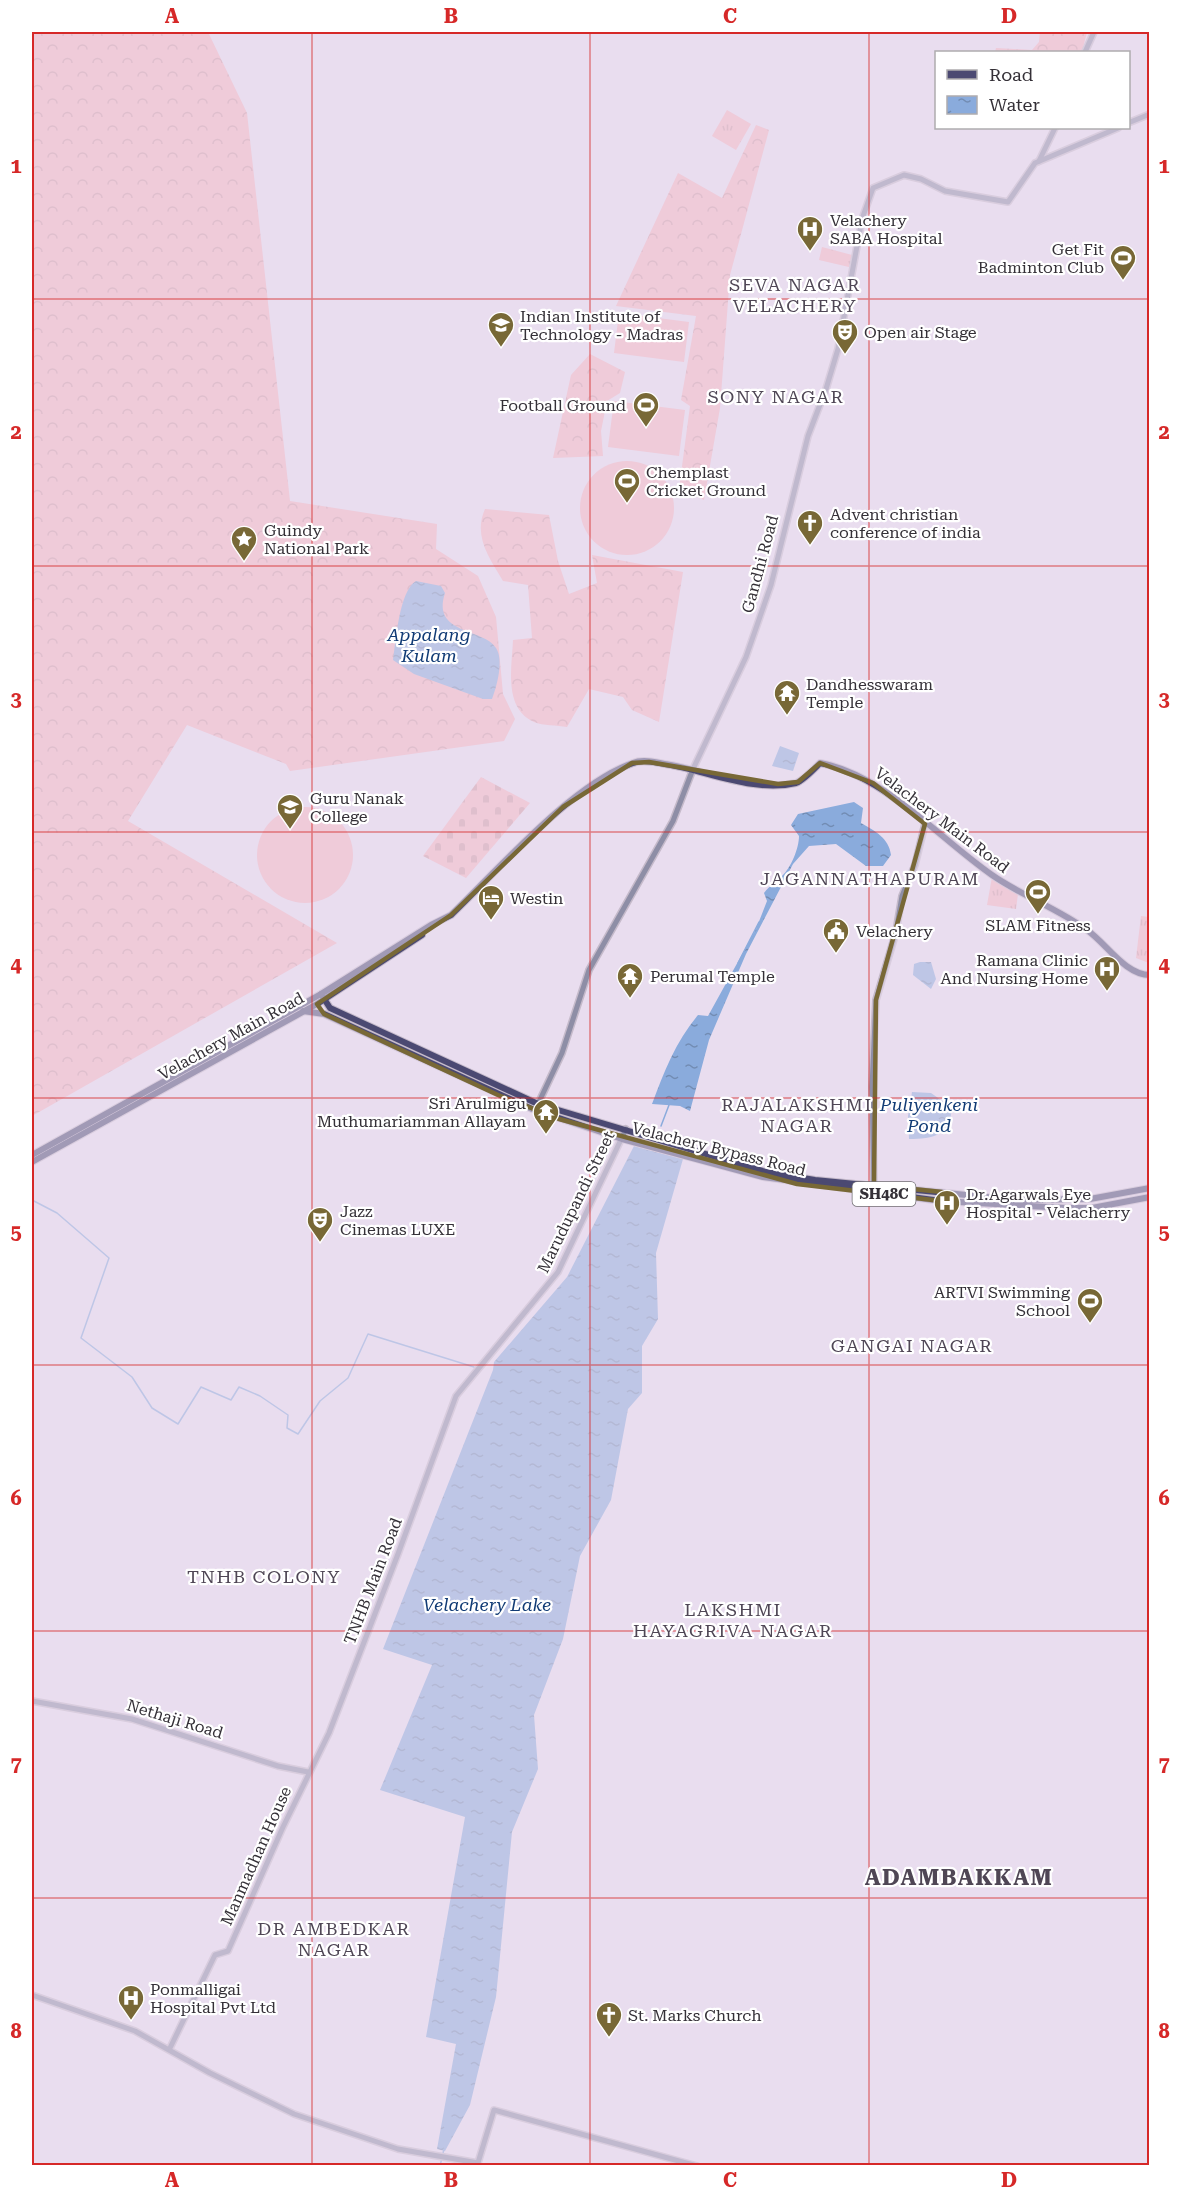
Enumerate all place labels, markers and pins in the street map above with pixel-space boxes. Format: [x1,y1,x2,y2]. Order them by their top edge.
place label: Velachery SABA Hospital [830,211,942,248]
hospital icon: Velachery SABA Hospital [795,214,825,252]
place label: Get Fit Badminton Club [978,240,1104,277]
sports icon: Get Fit Badminton Club [1108,243,1138,281]
place label: Indian Institute of Technology - Madras [520,307,683,344]
school or university icon: Indian Institute of Technology - Madras [486,310,516,348]
theatre icon: Open air Stage [830,317,860,355]
place label: Open air Stage [864,323,977,342]
sports icon: Football Ground [631,390,661,428]
place label: Football Ground [499,396,626,415]
place label: Chemplast Cricket Ground [646,463,766,500]
sports icon: Chemplast Cricket Ground [612,466,642,504]
place label: Advent christian conference of india [830,505,981,542]
church icon: Advent christian conference of india [795,508,825,546]
place label: Guindy National Park [264,521,369,558]
place icon: Guindy National Park [229,524,259,562]
place label: Dandhesswaram Temple [806,675,934,712]
temple icon: Dandhesswaram Temple [772,678,802,716]
place label: Guru Nanak College [310,789,404,826]
school or university icon: Guru Nanak College [275,792,305,830]
sports icon: SLAM Fitness [1023,877,1053,915]
hotel icon: Westin [476,883,506,921]
place label: Westin [510,889,563,908]
public building icon: Velachery [821,916,851,954]
place label: SLAM Fitness [985,916,1091,935]
place label: Velachery [856,922,933,941]
place label: Ramana Clinic And Nursing Home [940,951,1088,988]
hospital icon: Ramana Clinic And Nursing Home [1092,954,1122,992]
temple icon: Perumal Temple [615,961,645,999]
place label: Perumal Temple [650,967,775,986]
place label: Sri Arulmigu Muthumariamman Allayam [317,1094,526,1131]
temple icon: Sri Arulmigu Muthumariamman Allayam [531,1097,561,1135]
place label: Dr.Agarwals Eye Hospital - Velacherry [966,1185,1131,1222]
hospital icon: Dr.Agarwals Eye Hospital - Velacherry [932,1188,962,1226]
place label: Jazz Cinemas LUXE [340,1202,455,1239]
theatre icon: Jazz Cinemas LUXE [305,1205,335,1243]
place label: ARTVI Swimming School [934,1283,1071,1320]
sports icon: ARTVI Swimming School [1075,1286,1105,1324]
place label: Ponmalligai Hospital Pvt Ltd [150,1980,276,2017]
hospital icon: Ponmalligai Hospital Pvt Ltd [116,1983,146,2021]
church icon: St. Marks Church [594,2000,624,2038]
place label: St. Marks Church [628,2006,762,2025]

